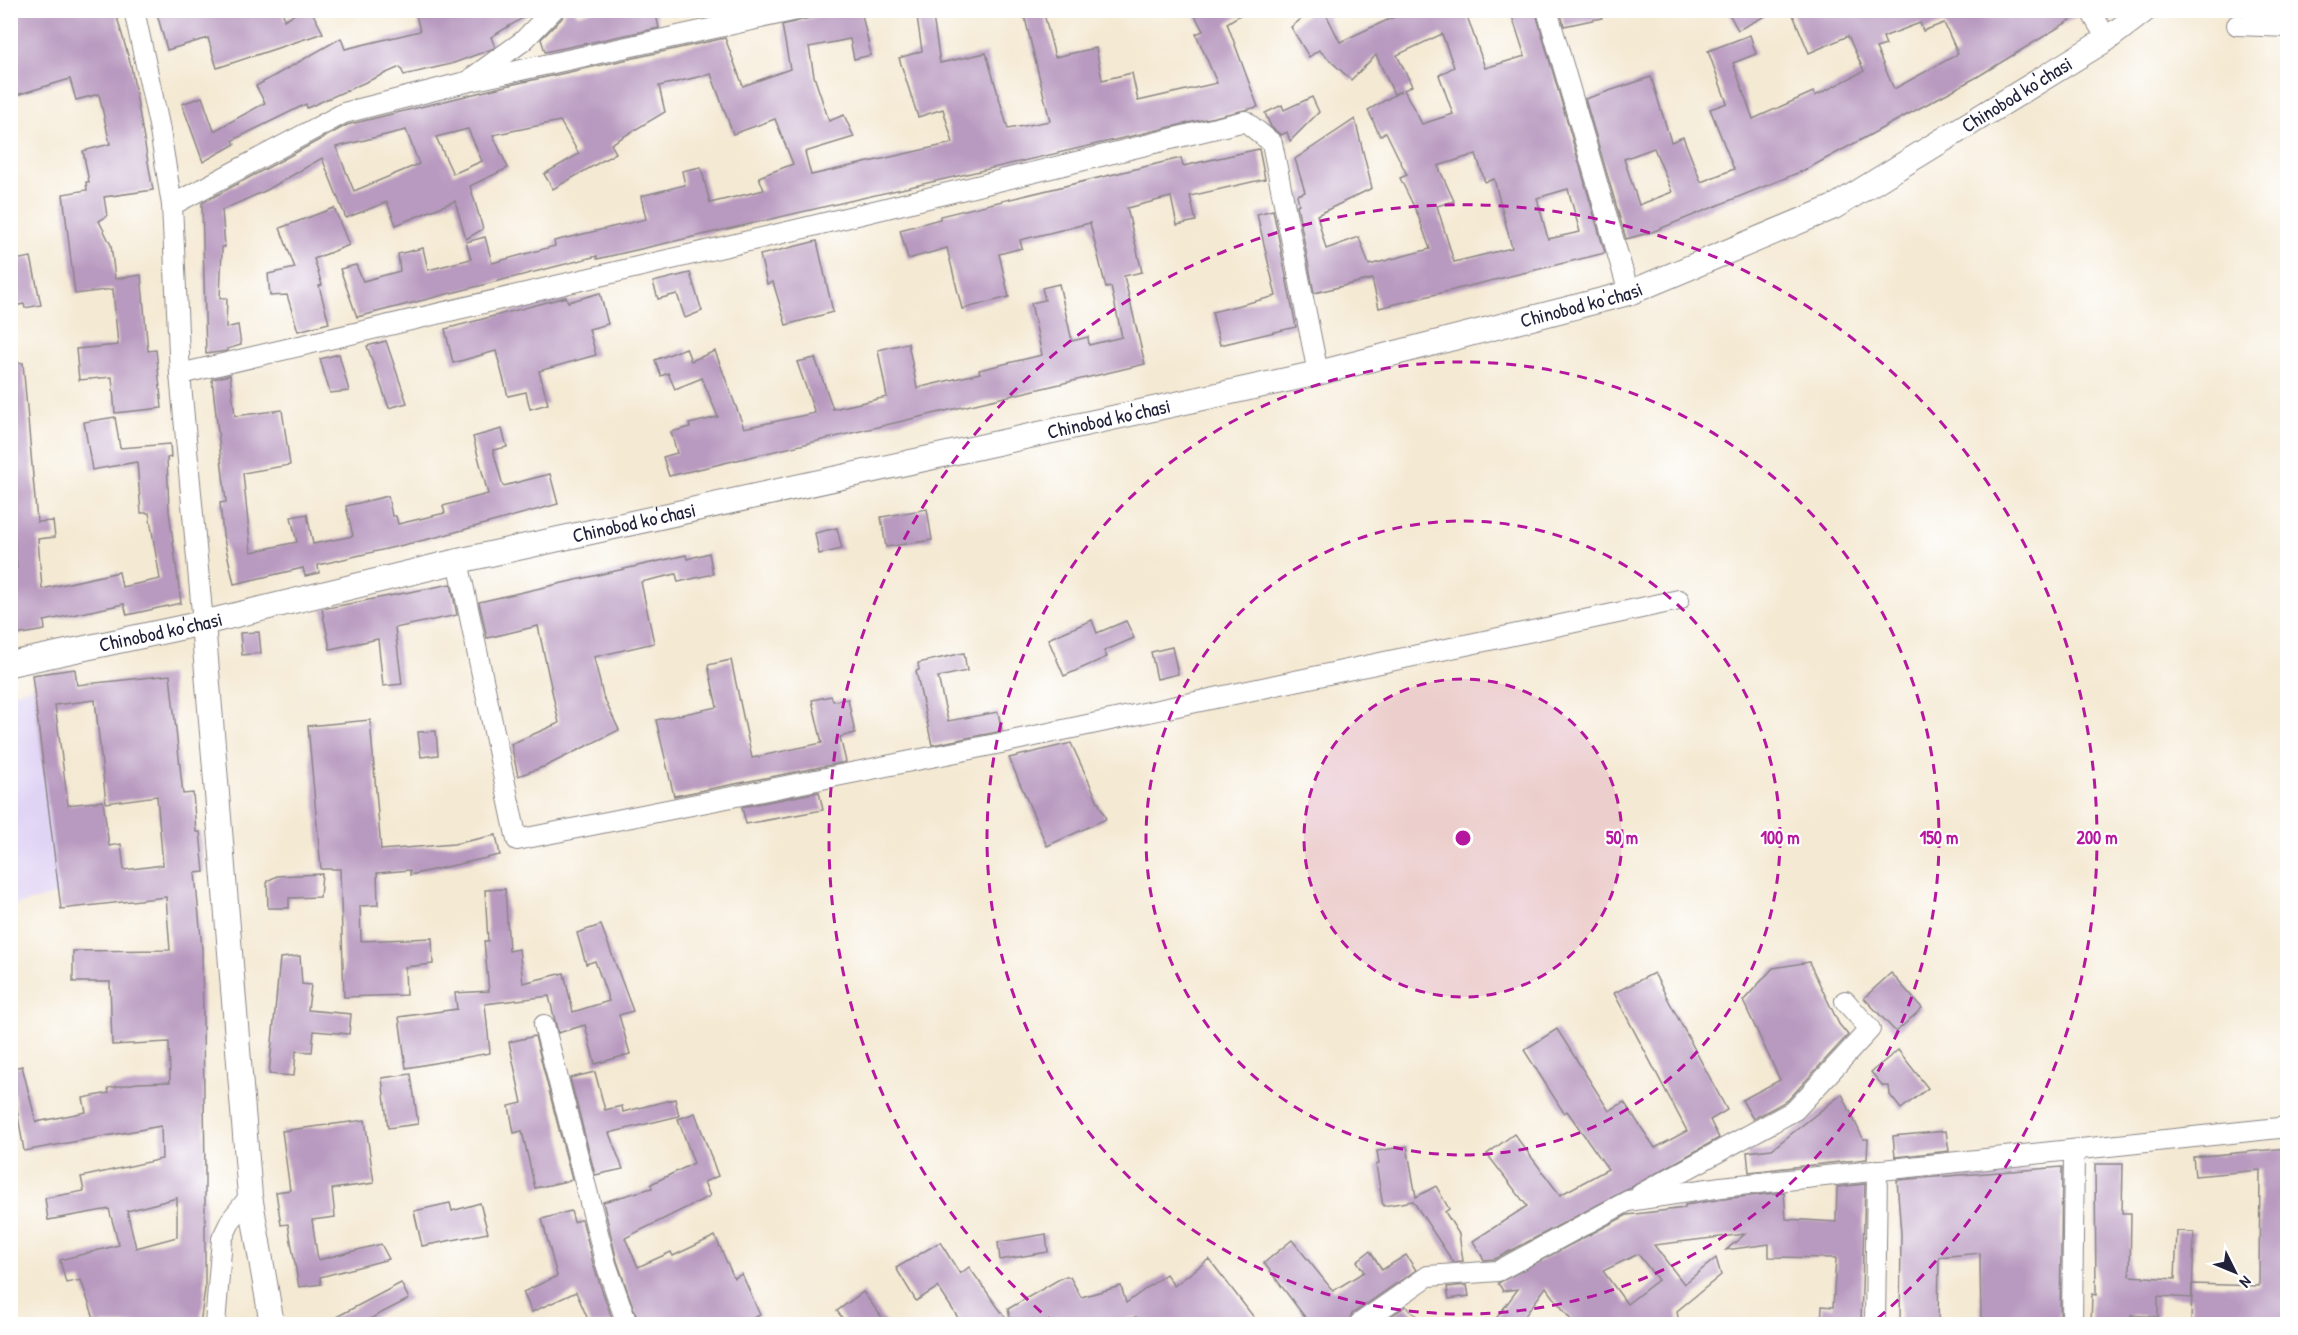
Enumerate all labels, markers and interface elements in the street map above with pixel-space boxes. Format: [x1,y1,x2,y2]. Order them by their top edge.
street label: Chinobod ko'chasi [1956,50,2077,139]
street label: Chinobod ko'chasi [1517,275,1647,333]
street label: Chinobod ko'chasi [1045,392,1173,445]
street label: Chinobod ko'chasi [570,495,698,549]
street label: Chinobod ko'chasi [96,605,225,658]
text: 50 m [1606,825,1638,850]
text: 100 m [1760,825,1800,850]
text: 150 m [1920,825,1958,850]
text: 200 m [2077,825,2117,850]
centre of rings [1453,828,1473,848]
north arrow [2205,1242,2265,1302]
text: N [2235,1272,2257,1293]

